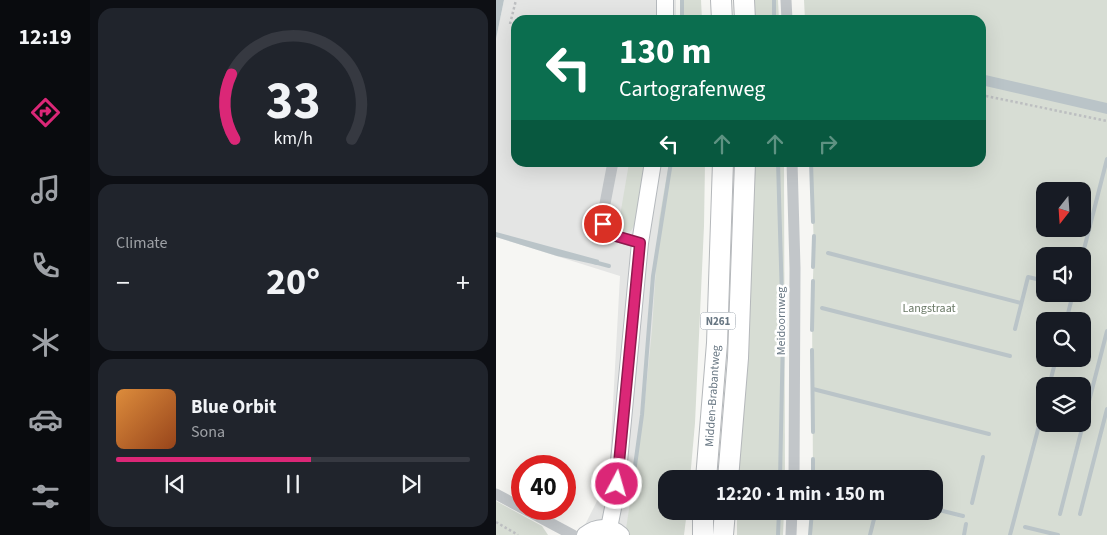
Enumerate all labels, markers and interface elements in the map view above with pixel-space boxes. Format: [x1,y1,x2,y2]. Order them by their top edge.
text: 12:19 [18,21,72,53]
text: 130 m [619,27,711,77]
icon: left [536,35,601,100]
text: 33 [266,65,320,139]
text: Cartografenweg [619,73,765,105]
icon: directions [28,95,63,130]
text: km/h [273,126,313,151]
icon: left [655,130,683,158]
icon: ahead [708,130,736,158]
icon: ahead [761,130,789,158]
icon: right [814,130,842,158]
icon: music [28,172,63,207]
north arrow [1036,182,1091,238]
map controls [1036,182,1091,432]
pin [582,203,624,245]
icon: arrive [589,210,617,238]
text: Climate [116,232,167,254]
button: sound [1036,247,1091,302]
icon: phone [28,248,63,283]
text: 20° [266,255,320,309]
text: − [116,263,130,303]
text: + [456,263,470,303]
street label: Meidoornweg [773,287,790,355]
park label: Langstraat [902,300,956,317]
road number: N261 [700,312,736,330]
button: search [1036,312,1091,367]
icon: climate [28,325,63,360]
street label: Midden-Brabantweg [701,345,725,447]
button: layers [1036,377,1091,432]
text: Blue Orbit [191,394,276,421]
icon: car [28,402,63,437]
text: Sona [191,421,225,443]
speed limit sign: 40 [511,455,576,520]
position arrow [590,457,642,509]
icon: previous [161,470,189,498]
icon: pause [279,470,307,498]
icon: next [397,470,425,498]
icon: filters [28,479,63,514]
text: 12:20 · 1 min · 150 m [716,481,885,508]

